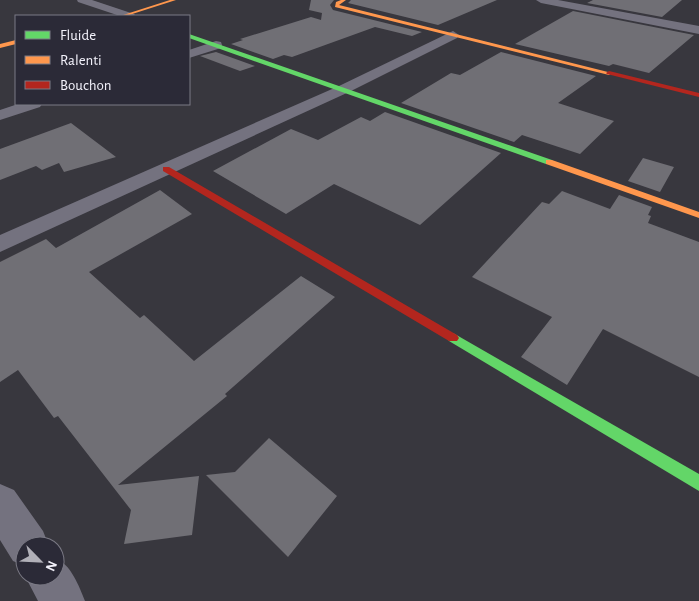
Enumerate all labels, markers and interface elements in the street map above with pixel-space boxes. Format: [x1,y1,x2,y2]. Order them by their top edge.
legend [15,15,190,105]
text: Fluide [60,28,96,43]
text: Ralenti [60,53,102,68]
text: Bouchon [60,78,111,93]
north arrow [15,536,65,586]
text: N [43,559,59,573]

